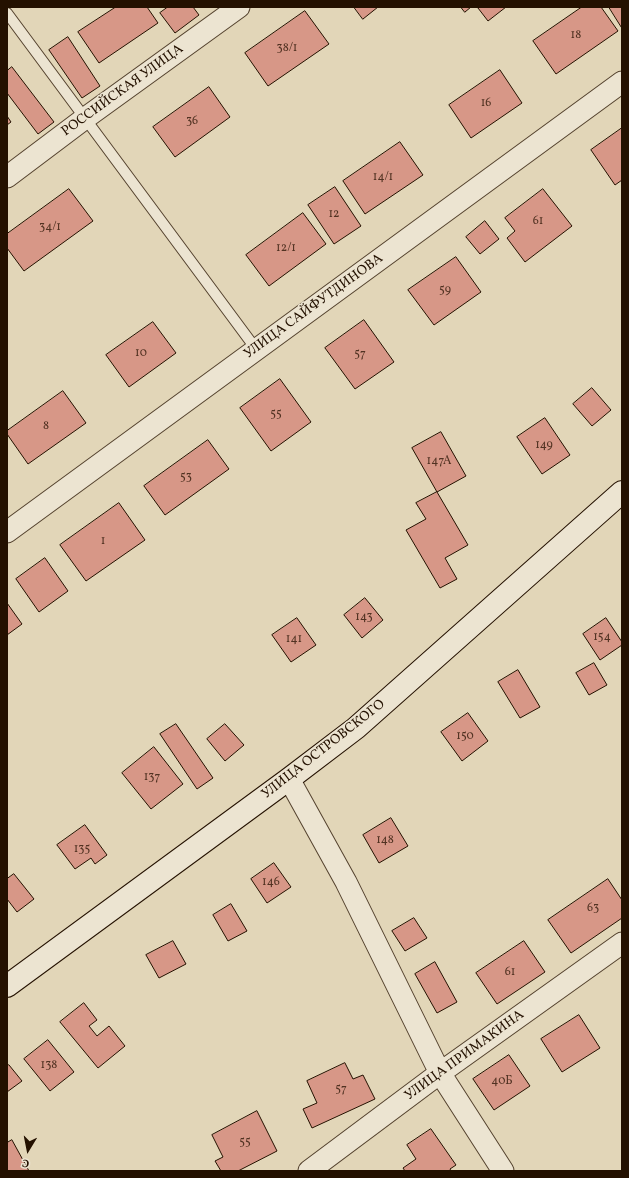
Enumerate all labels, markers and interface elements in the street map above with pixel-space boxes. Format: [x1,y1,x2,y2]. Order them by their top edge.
house number: 18 [571,29,581,43]
street label: РОССИЙСКАЯ УЛИЦА [59,41,187,141]
house number: 38/1 [277,42,297,56]
house number: 16 [481,97,491,111]
house number: 36 [186,115,198,129]
house number: 14/1 [373,171,393,185]
house number: 12 [328,208,340,222]
house number: 61 [533,215,543,229]
house number: 34/1 [39,221,61,235]
house number: 12/1 [276,242,296,256]
street label: УЛИЦА САЙФУТДИНОВА [241,251,387,363]
house number: 59 [439,284,451,298]
house number: 10 [135,347,147,361]
house number: 57 [354,348,366,362]
house number: 55 [270,408,282,422]
house number: 8 [43,420,49,434]
house number: 149 [535,439,553,453]
house number: 147А [427,455,451,469]
house number: 53 [180,471,192,485]
house number: 1 [101,535,105,549]
house number: 143 [355,611,373,625]
house number: 154 [593,631,611,645]
house number: 141 [286,633,302,647]
street label: УЛИЦА ОСТРОВСКОГО [259,697,389,803]
house number: 150 [456,730,474,744]
house number: 137 [144,771,160,785]
house number: 148 [376,834,394,848]
house number: 135 [74,843,90,857]
house number: 146 [262,876,280,890]
house number: 63 [587,902,599,916]
house number: 61 [505,966,515,980]
street label: УЛИЦА ПРИМАКИНА [402,1007,528,1105]
house number: 138 [41,1059,57,1073]
house number: 40Б [491,1075,513,1089]
house number: 57 [335,1083,347,1097]
north arrow [8,1130,48,1170]
house number: 55 [239,1136,251,1150]
text: С [21,1154,31,1170]

